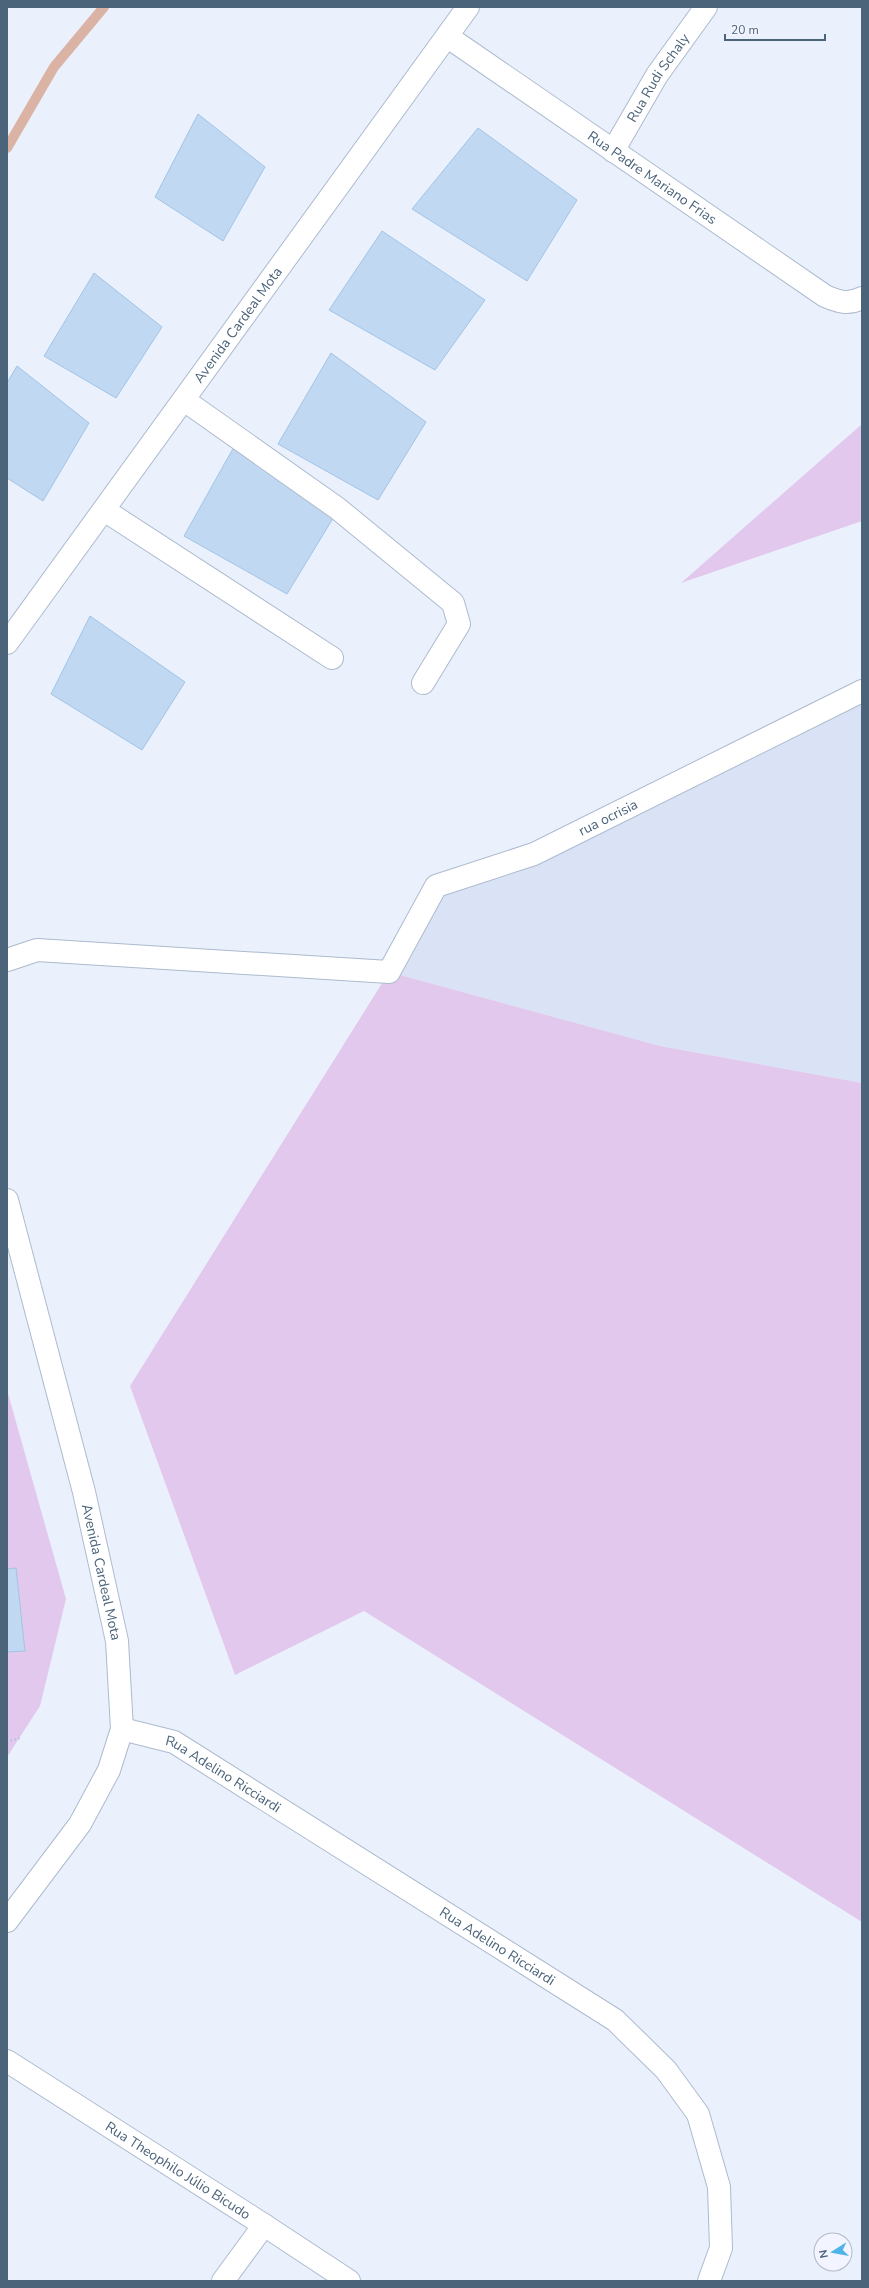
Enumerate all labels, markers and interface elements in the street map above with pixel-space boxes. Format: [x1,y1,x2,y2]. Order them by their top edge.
scale bar [725,16,825,42]
text: 20 m [731,22,759,38]
street label: Rua Rudi Schaly [622,29,694,126]
street label: Rua Padre Mariano Frias [584,126,721,229]
street label: Avenida Cardeal Mota [189,263,286,387]
street label: rua ocrisia [575,795,641,840]
street label: Avenida Cardeal Mota [77,1502,126,1642]
street label: Rua Adelino Ricciardi [164,1731,285,1817]
street label: Rua Adelino Ricciardi [436,1902,559,1989]
street label: Rua Theophilo Júlio Bicudo [102,2117,255,2224]
north arrow [813,2232,853,2272]
text: N [816,2248,832,2259]

